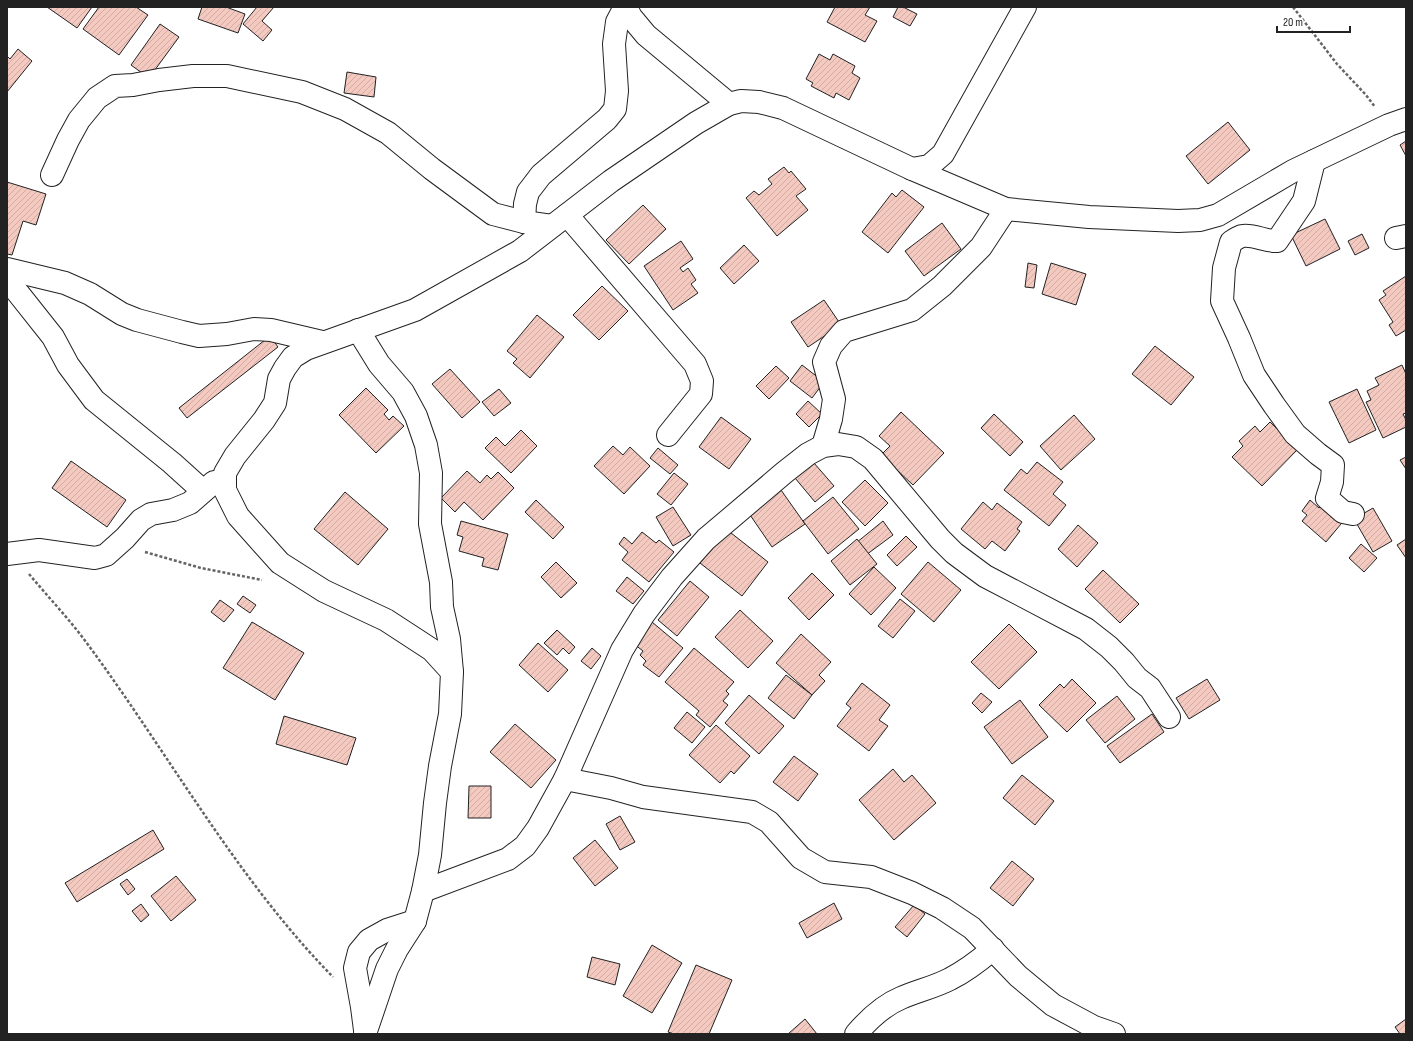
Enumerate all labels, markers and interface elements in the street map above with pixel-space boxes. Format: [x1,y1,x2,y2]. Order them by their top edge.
scale bar [1277,8,1350,34]
text: 20 m [1283,15,1303,30]

